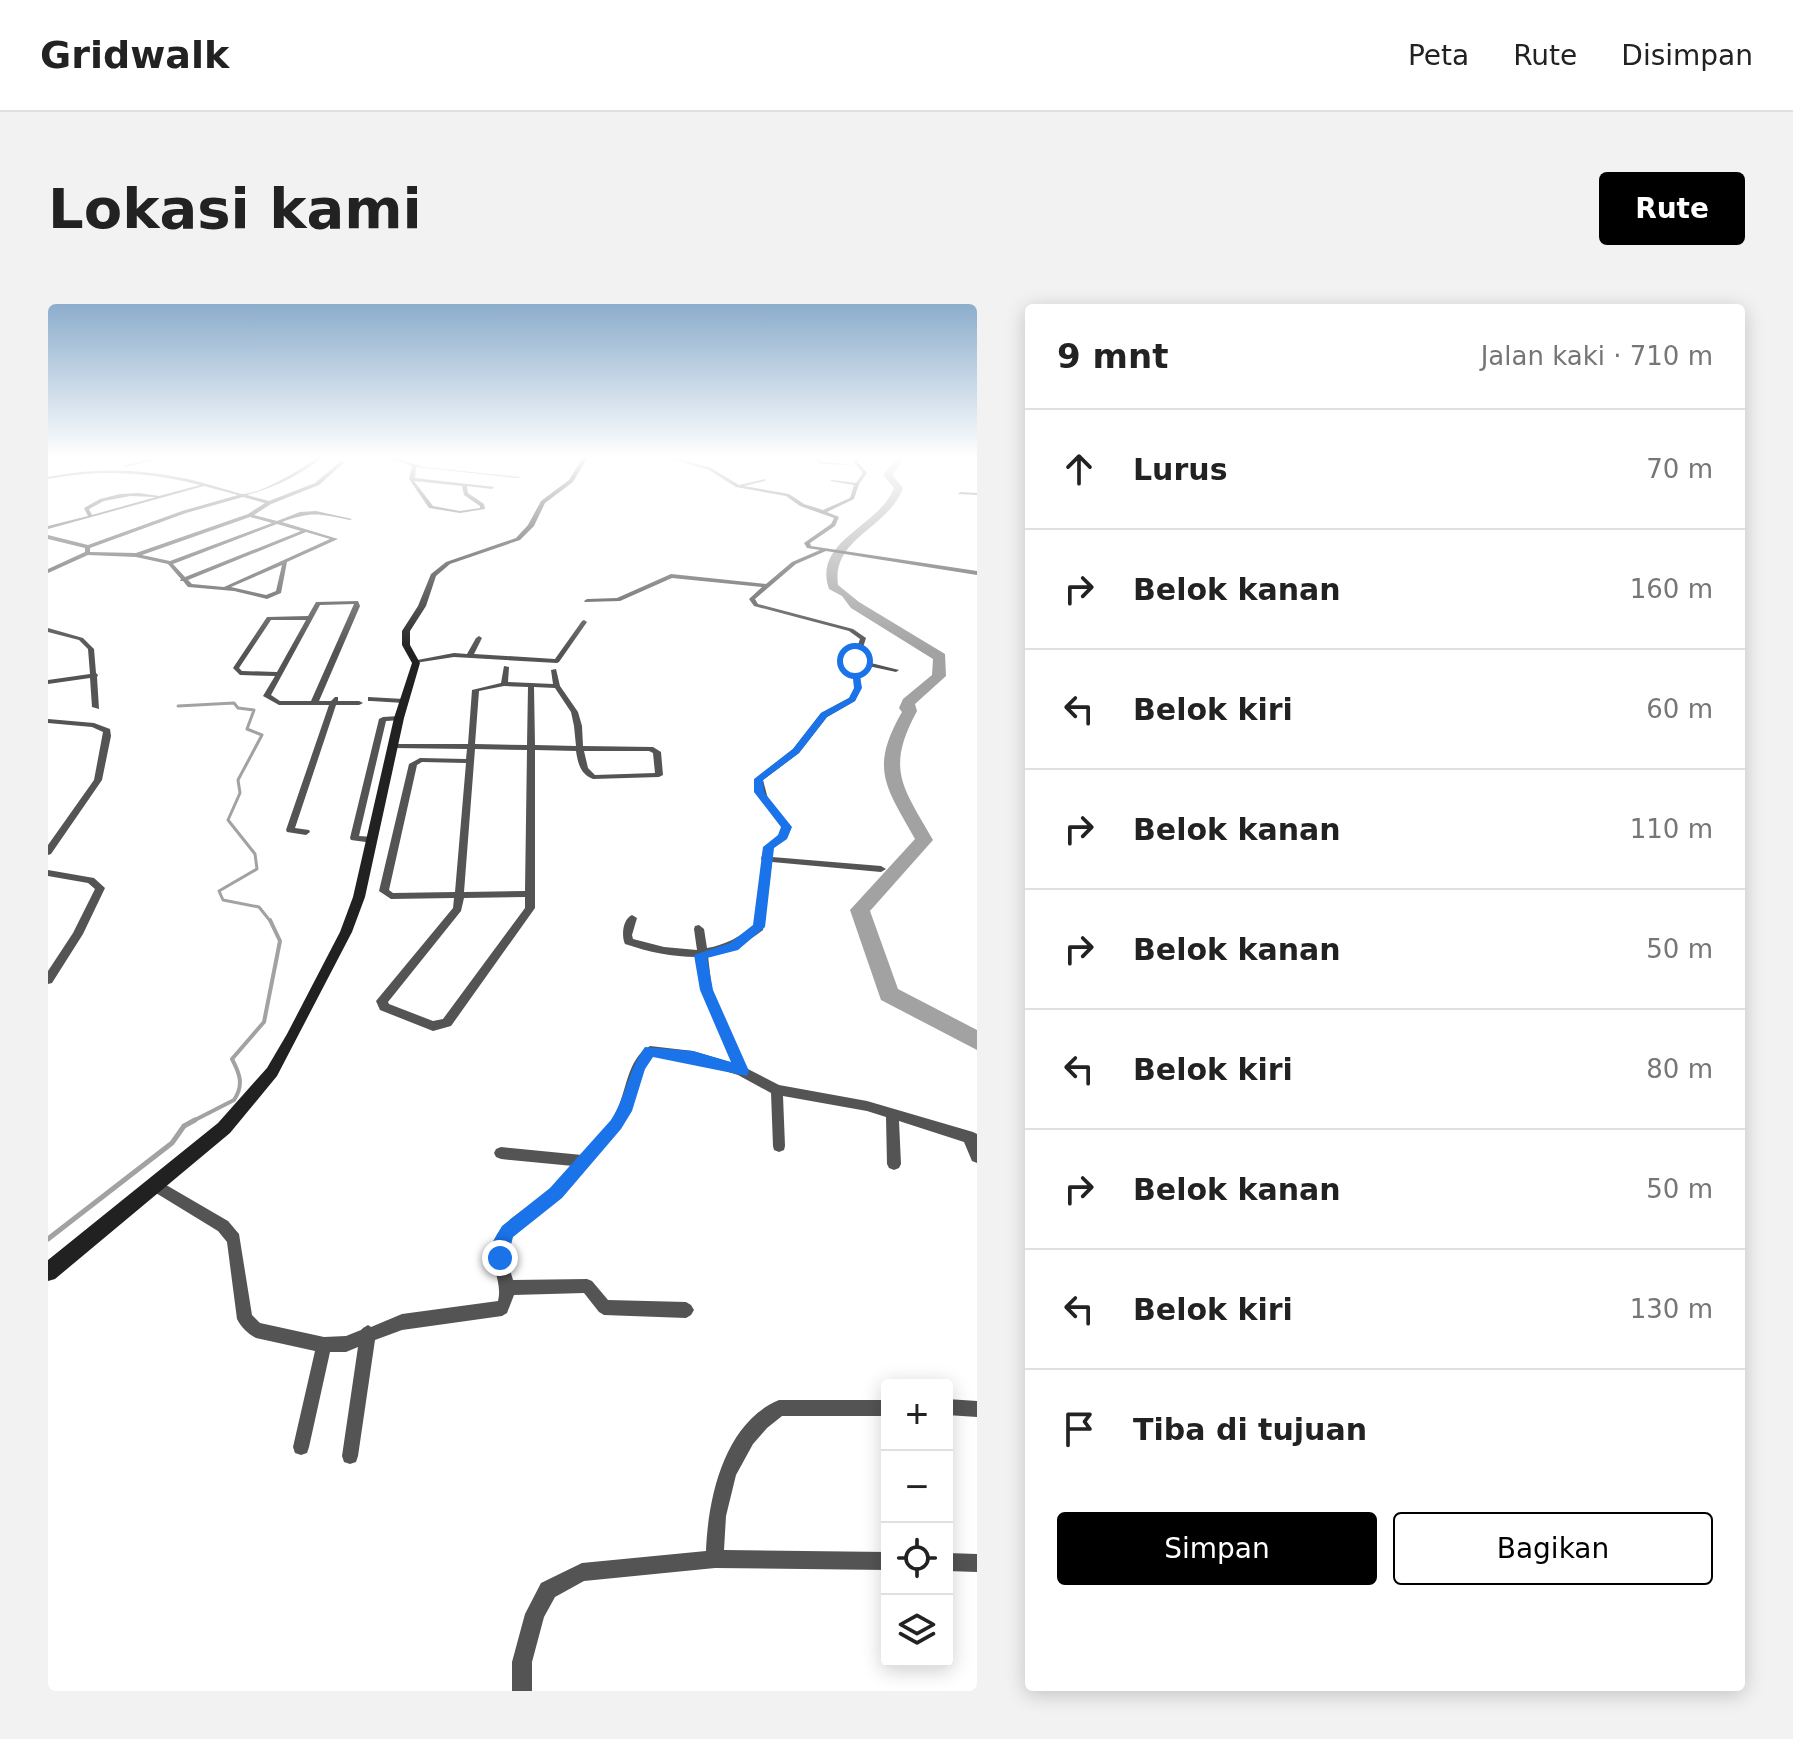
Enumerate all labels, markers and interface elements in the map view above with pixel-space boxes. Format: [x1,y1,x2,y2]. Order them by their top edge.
text: Gridwalk [40,33,229,77]
text: Peta [1408,39,1469,72]
text: Rute [1513,39,1577,72]
text: Disimpan [1621,39,1753,72]
button: Rute [1599,172,1745,245]
text: Lokasi kami [48,176,422,241]
text: 9 mnt [1057,336,1168,376]
text: Jalan kaki · 710 m [1481,341,1713,371]
icon: ahead [1057,447,1101,491]
text: Lurus [1133,452,1227,487]
text: 70 m [1646,454,1713,484]
icon: right [1057,567,1101,611]
text: Belok kanan [1133,572,1341,607]
text: 160 m [1630,574,1713,604]
route start [837,643,873,679]
icon: left [1057,687,1101,731]
text: Belok kiri [1133,692,1293,727]
text: 60 m [1646,694,1713,724]
icon: right [1057,807,1101,851]
text: Belok kanan [1133,812,1341,847]
text: 110 m [1630,814,1713,844]
icon: right [1057,927,1101,971]
text: Belok kanan [1133,932,1341,967]
text: 50 m [1646,934,1713,964]
icon: left [1057,1047,1101,1091]
text: Belok kiri [1133,1052,1293,1087]
text: 80 m [1646,1054,1713,1084]
icon: right [1057,1167,1101,1211]
text: Belok kanan [1133,1172,1341,1207]
text: 50 m [1646,1174,1713,1204]
route end [482,1240,518,1276]
icon: left [1057,1287,1101,1331]
text: Belok kiri [1133,1292,1293,1327]
text: 130 m [1630,1294,1713,1324]
map controls [881,1379,953,1667]
button: + [881,1379,953,1451]
icon: arrive [1057,1407,1101,1451]
text: Tiba di tujuan [1133,1412,1367,1447]
button: − [881,1451,953,1523]
button: Simpan [1057,1512,1377,1585]
button: Bagikan [1393,1512,1713,1585]
button: locate [881,1523,953,1595]
button: layers [881,1595,953,1667]

